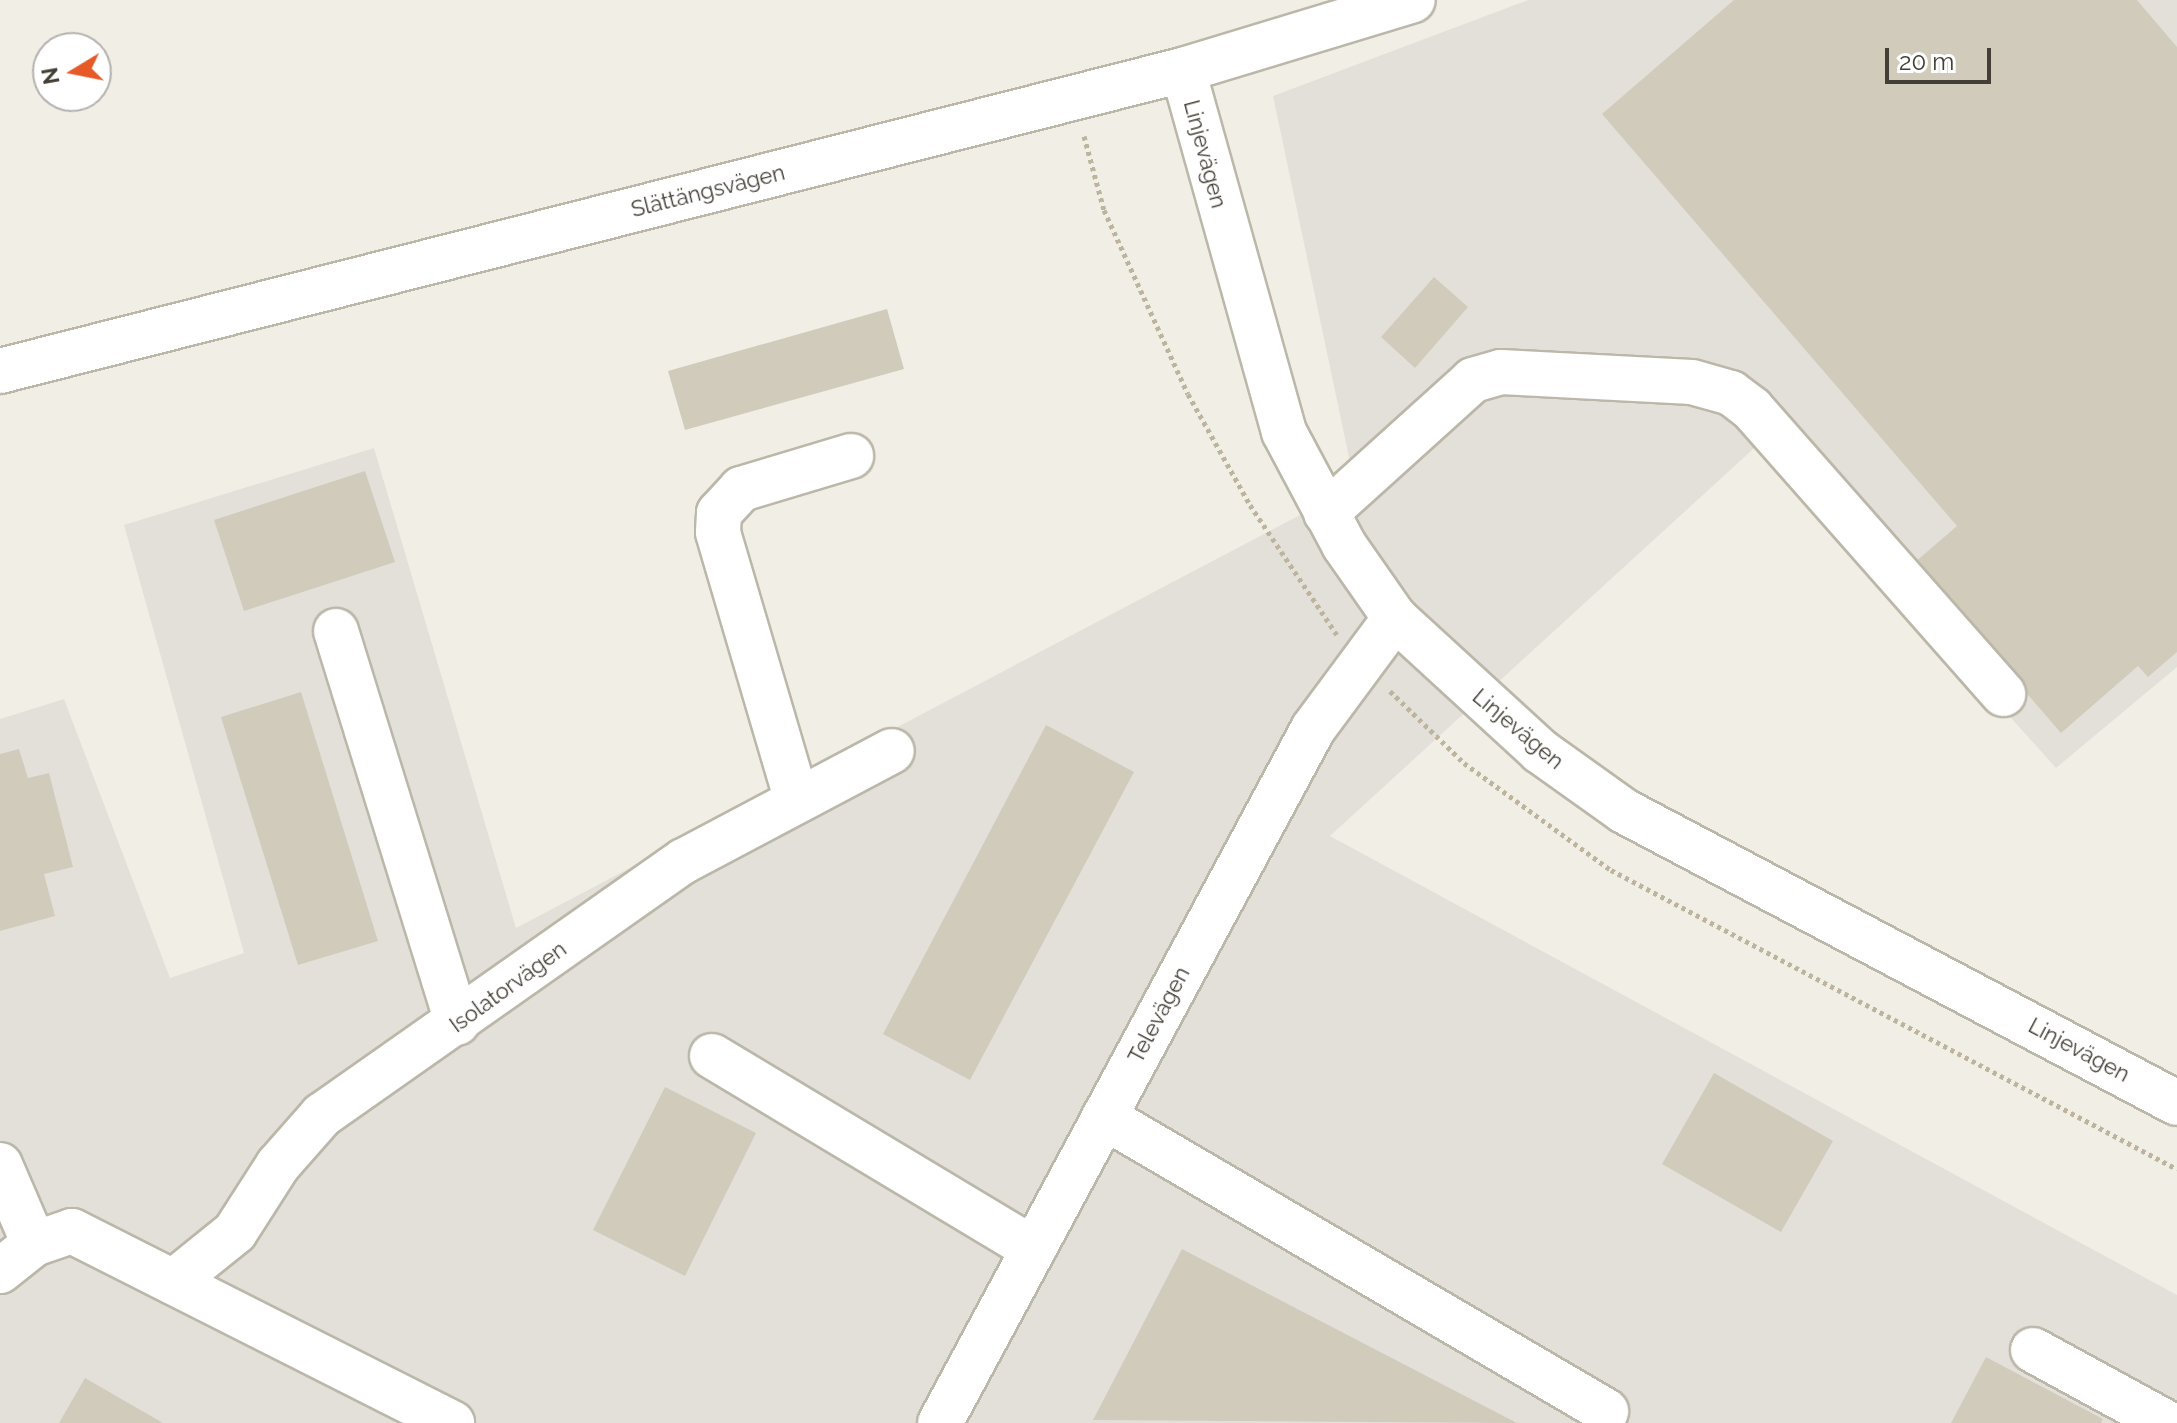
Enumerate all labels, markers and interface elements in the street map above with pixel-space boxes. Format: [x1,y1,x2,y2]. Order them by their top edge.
north arrow [32,32,112,112]
scale bar [1889,32,1995,82]
text: 20 m [1899,47,1954,76]
text: N [36,65,65,86]
street label: Linjevägen [1178,97,1232,211]
street label: Slättängsvägen [628,159,788,223]
street label: Linjevägen [1467,683,1569,775]
street label: Isolatorvägen [445,936,571,1038]
street label: Televägen [1123,962,1195,1068]
street label: Linjevägen [2024,1012,2134,1088]

